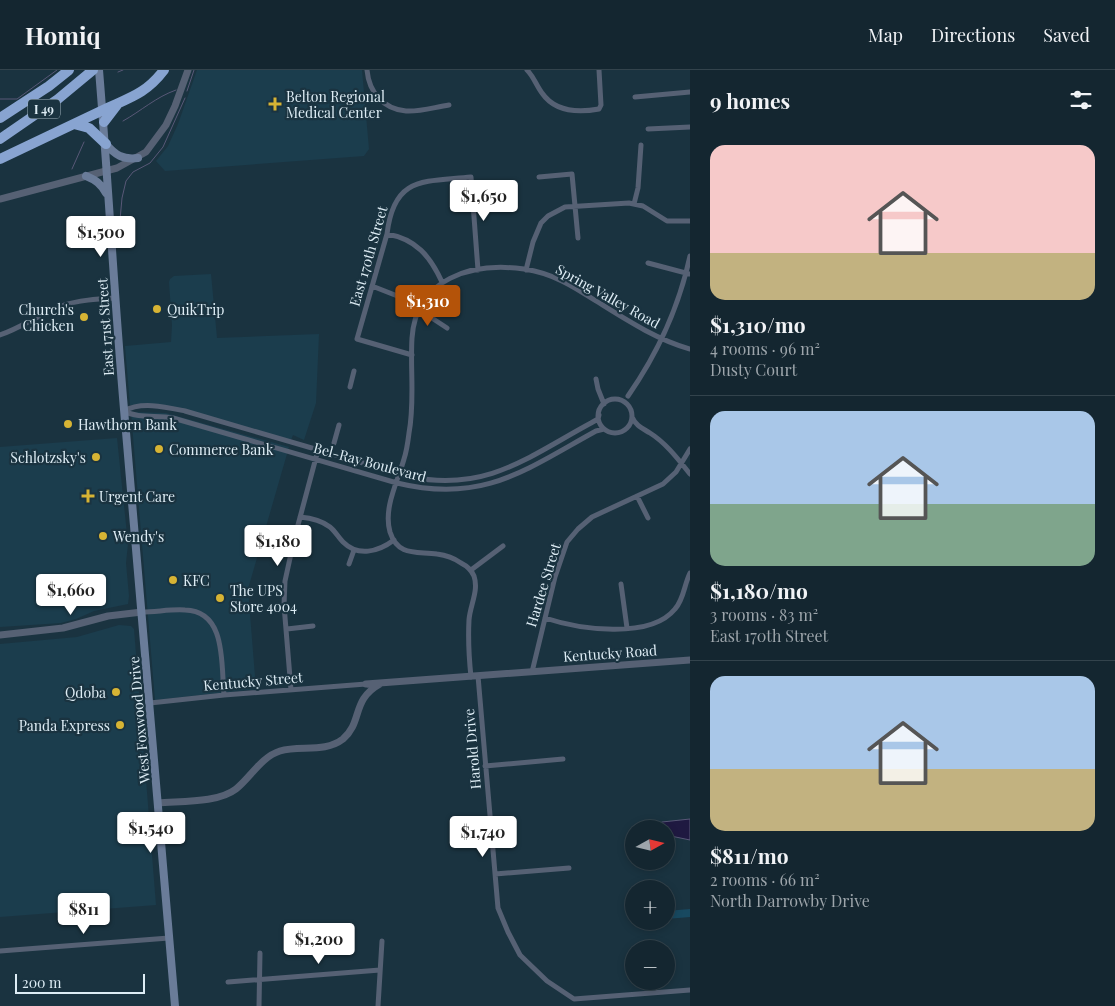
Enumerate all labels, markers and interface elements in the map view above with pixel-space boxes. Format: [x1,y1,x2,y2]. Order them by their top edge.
text: Homiq [25,19,101,51]
text: Map [868,23,903,47]
text: Directions [931,23,1015,47]
text: Saved [1043,23,1090,47]
text: 9 homes [710,86,790,114]
icon: filters [1067,86,1095,114]
place label: Belton Regional Medical Center [286,87,385,122]
marker: Belton Regional Medical Center [268,97,282,111]
road number: I 49 [28,100,60,118]
icon: home [858,178,948,268]
pin: $1,650 [443,180,525,222]
text: $1,650 [461,185,507,206]
street label: East 170th Street [345,203,392,308]
pin: $1,500 [60,216,142,258]
text: $1,500 [77,221,125,242]
street label: Spring Valley Road [552,259,664,333]
street label: East 171st Street [92,276,118,377]
pin: $1,310 [387,284,469,327]
text: $1,310 [406,290,450,311]
place label: Church's Chicken [18,300,75,335]
place label: QuikTrip [167,300,224,319]
marker: QuikTrip [151,303,163,315]
text: $1,310/mo [710,310,806,338]
marker: Church's Chicken [78,311,90,323]
text: 4 rooms · 96 m² [710,338,820,359]
text: Dusty Court [710,359,797,380]
place label: Hawthorn Bank [78,415,177,434]
marker: Hawthorn Bank [62,418,74,430]
street label: Bel-Ray Boulevard [311,438,429,486]
place label: Commerce Bank [169,440,274,459]
marker: Commerce Bank [153,443,165,455]
icon: home [858,443,948,533]
place label: Schlotzsky's [10,448,86,467]
marker: Schlotzsky's [90,451,102,463]
place label: Urgent Care [99,487,175,506]
marker: Urgent Care [81,489,95,503]
pin: $1,180 [237,524,319,567]
place label: Wendy's [112,527,164,546]
marker: Wendy's [97,530,109,542]
text: $1,180 [255,530,301,551]
street label: Hardee Street [521,540,565,629]
place label: KFC [183,571,210,590]
pin: $1,660 [30,574,112,616]
marker: KFC [167,574,179,586]
text: $1,180/mo [710,576,808,604]
text: $1,660 [47,579,95,600]
place label: The UPS Store 4004 [230,581,297,616]
marker: The UPS Store 4004 [214,592,226,604]
text: 3 rooms · 83 m² [710,604,818,625]
text: East 170th Street [710,625,828,646]
street label: Kentucky Road [562,640,658,666]
street label: West Foxwood Drive [124,656,154,785]
street label: Kentucky Street [202,667,305,695]
place label: Qdoba [65,683,106,702]
marker: Qdoba [110,686,122,698]
street label: Harold Drive [459,708,485,790]
icon: home [858,708,948,798]
place label: Panda Express [19,716,110,735]
marker: Panda Express [114,719,126,731]
pin: $1,540 [110,812,192,854]
pin: $1,740 [442,816,524,858]
text: $1,540 [128,817,174,838]
north arrow [625,820,675,870]
map controls [625,820,675,990]
text: $1,740 [461,821,505,842]
text: $811/mo [710,841,789,869]
text: 2 rooms · 66 m² [710,869,820,890]
button: + [625,880,675,930]
text: North Darrowby Drive [710,890,870,911]
pin: $811 [54,892,114,935]
text: $811 [69,898,99,919]
pin: $1,200 [278,922,360,965]
text: $1,200 [295,928,343,949]
button: − [625,940,675,990]
scale bar [15,971,145,994]
text: 200 m [22,973,61,992]

